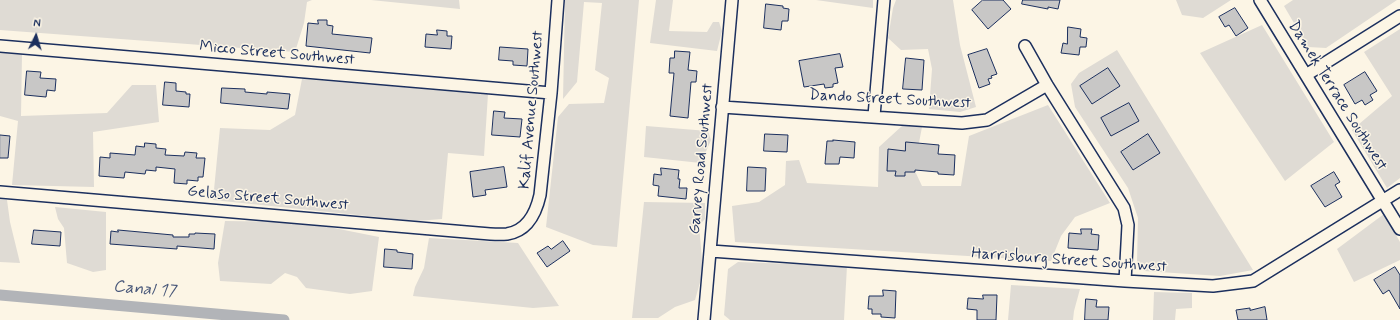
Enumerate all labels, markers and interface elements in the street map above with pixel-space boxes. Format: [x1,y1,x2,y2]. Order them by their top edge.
north arrow [16,16,56,56]
text: N [33,17,41,31]
street label: Damek Terrace Southwest [1283,18,1391,174]
street label: Kalif Avenue Southwest [515,30,549,190]
street label: Micco Street Southwest [199,38,355,70]
street label: Garvey Road Southwest [686,83,718,235]
street label: Dando Street Southwest [808,86,972,114]
street label: Gelaso Street Southwest [187,182,349,216]
street label: Harrisburg Street Southwest [971,245,1167,277]
water label: Canal 17 [112,277,176,303]

